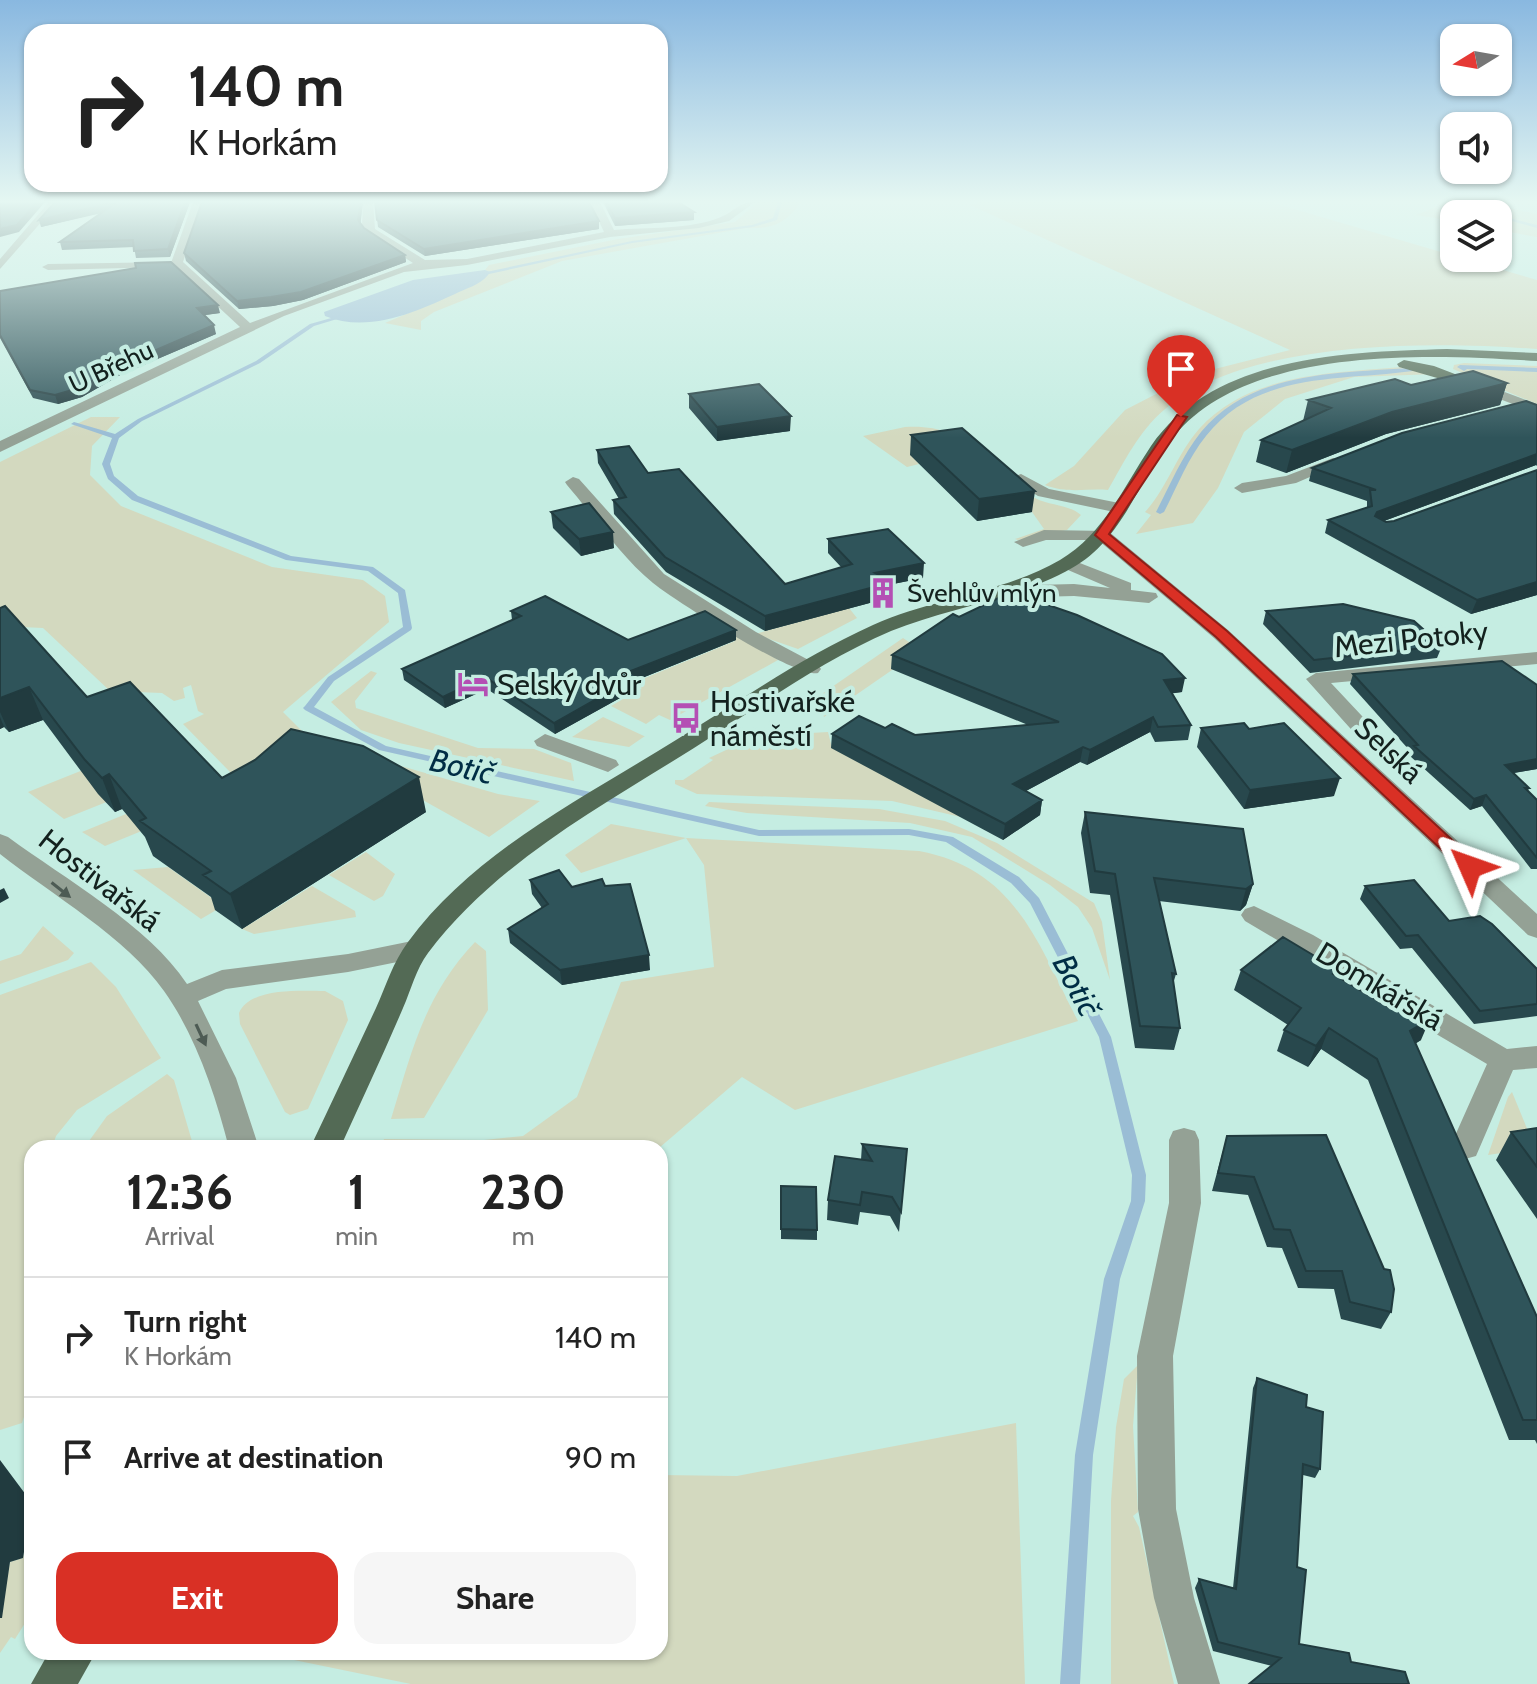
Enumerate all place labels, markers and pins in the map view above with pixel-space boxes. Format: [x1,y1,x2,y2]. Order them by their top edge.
pin [1147,335,1215,417]
building icon: Švehlův mlýn [866,576,900,610]
place label: Švehlův mlýn [907,577,1057,609]
place label: Selský dvůr [497,666,642,703]
hotel icon: Selský dvůr [456,667,490,701]
place label: Hostivařské náměstí [710,683,855,754]
bus stop icon: Hostivařské náměstí [669,701,703,735]

